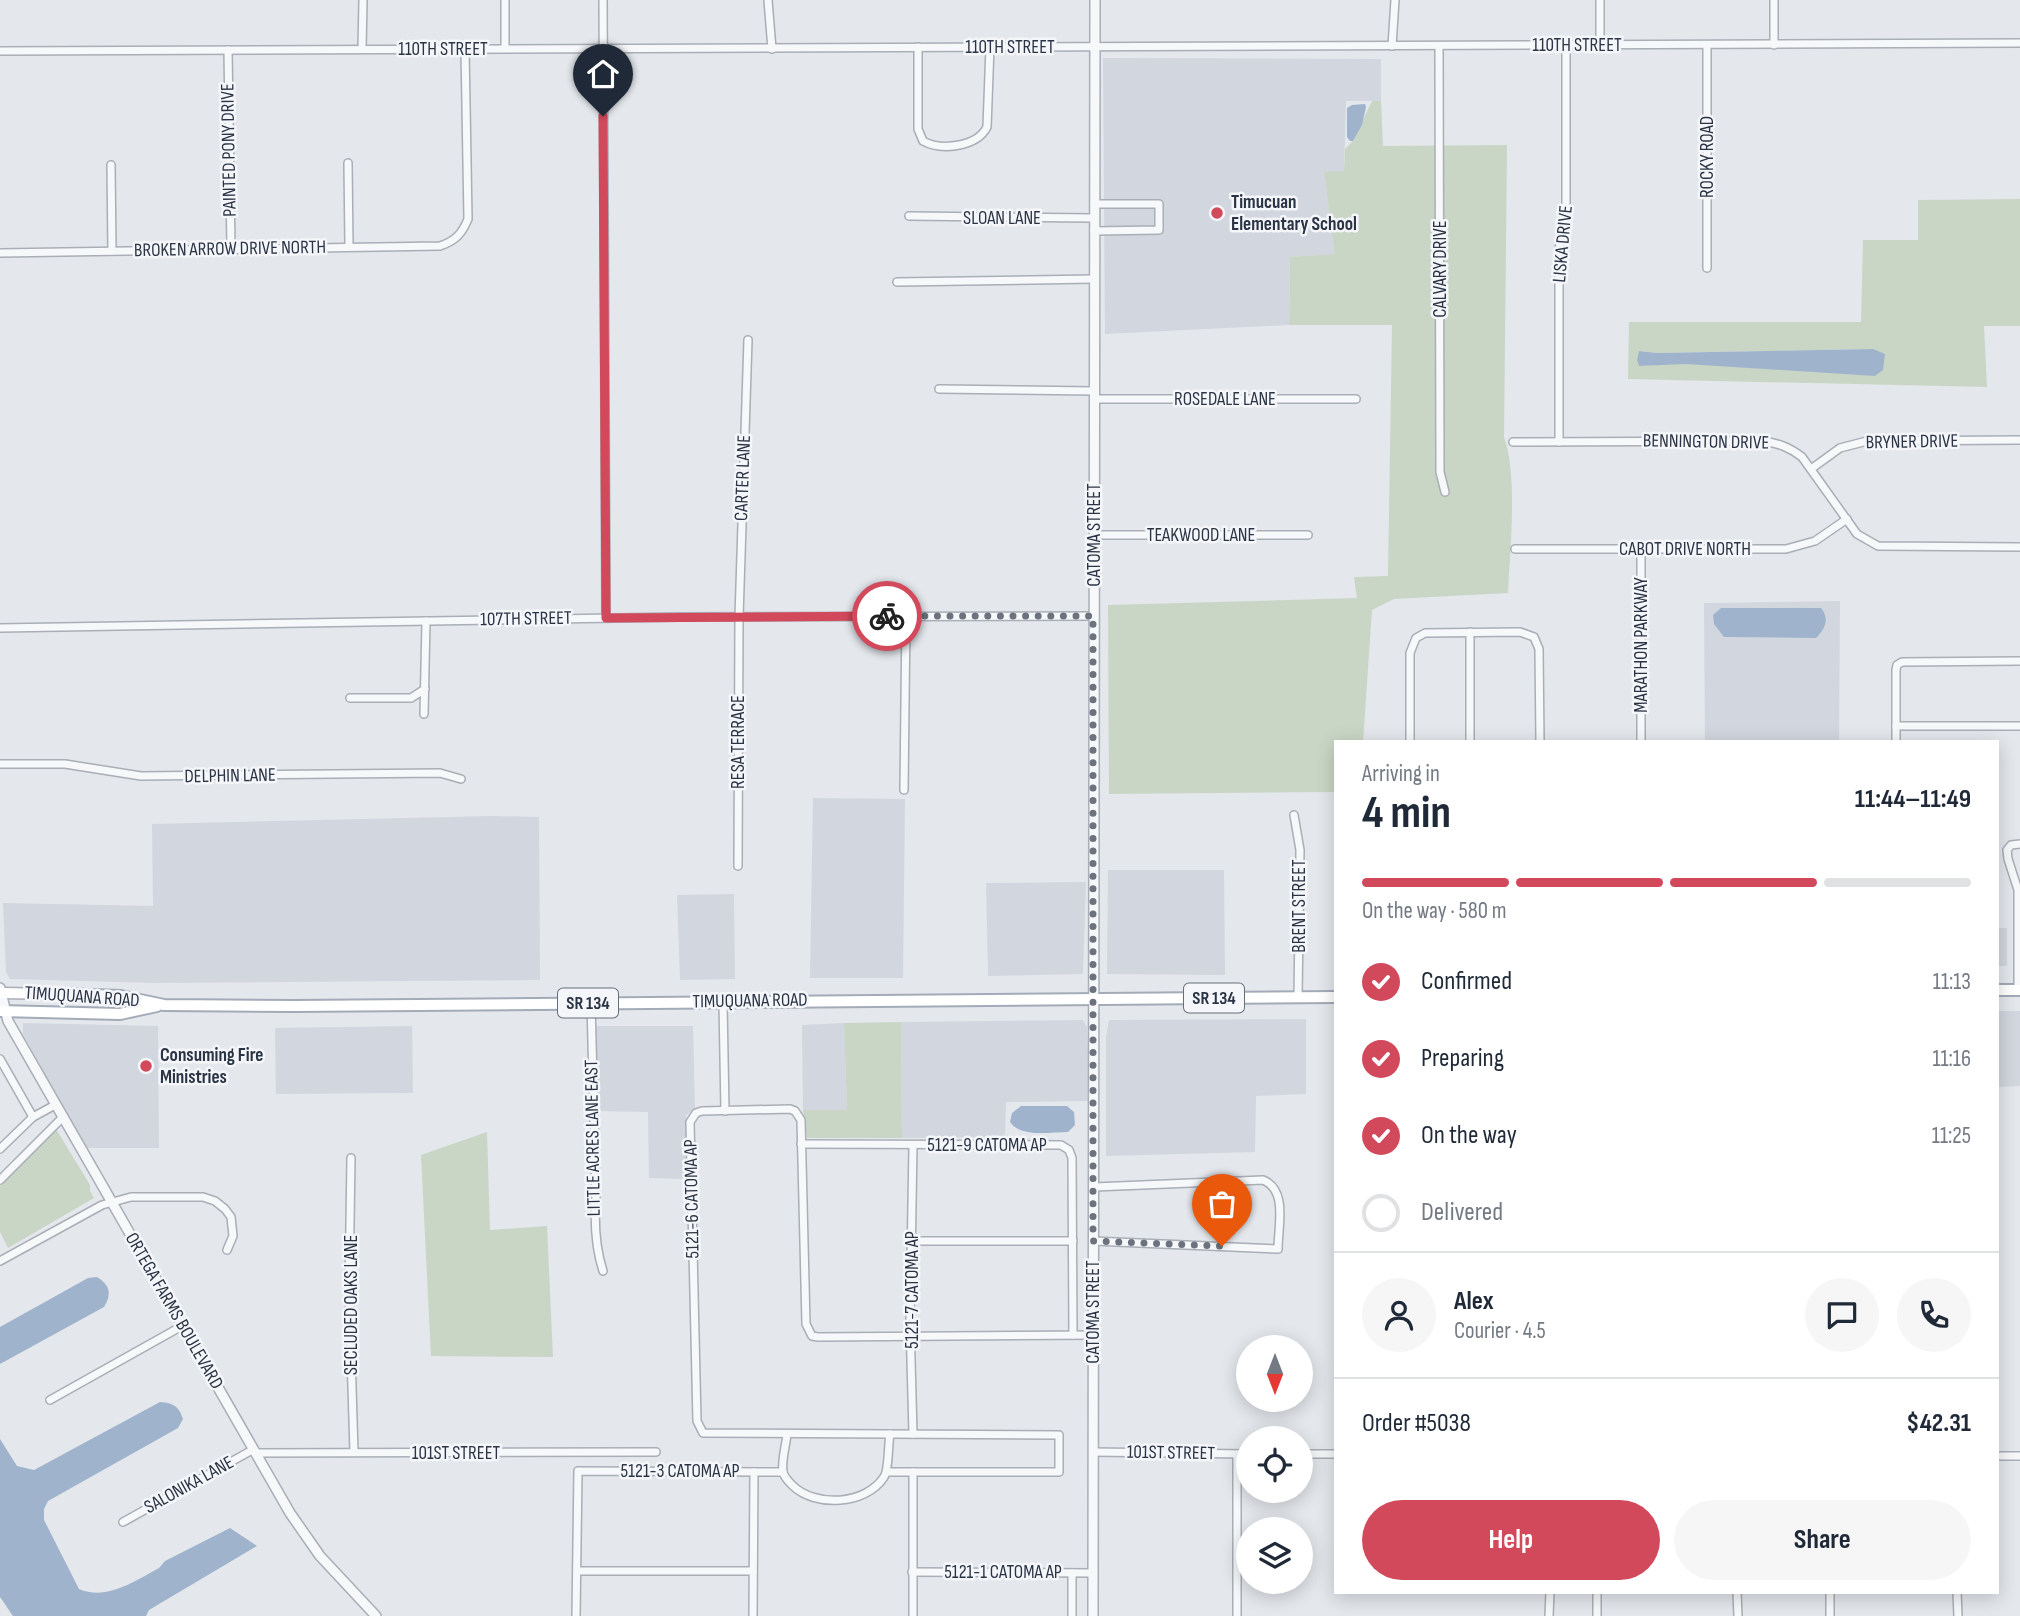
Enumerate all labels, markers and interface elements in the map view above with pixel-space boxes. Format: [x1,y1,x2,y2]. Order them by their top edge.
street label: 110TH STREET [1532,34,1622,57]
street label: 110TH STREET [965,36,1055,59]
street label: 110TH STREET [398,38,488,61]
pin [573,44,633,116]
icon: home [584,55,622,93]
street label: PAINTED PONY DRIVE [216,83,242,217]
street label: ROCKY ROAD [1696,116,1719,198]
place label: Timucuan Elementary School [1231,191,1357,236]
marker: Timucuan Elementary School [1209,205,1225,221]
street label: LISKA DRIVE [1548,205,1578,283]
street label: SLOAN LANE [963,207,1041,230]
street label: CALVARY DRIVE [1429,220,1452,318]
street label: BROKEN ARROW DRIVE NORTH [134,236,326,262]
street label: ROSEDALE LANE [1174,388,1276,411]
street label: BENNINGTON DRIVE [1643,429,1769,455]
street label: BRYNER DRIVE [1866,430,1958,454]
street label: CARTER LANE [730,435,756,521]
street label: CATOMA STREET [1083,483,1106,587]
street label: TEAKWOOD LANE [1147,524,1255,547]
street label: CABOT DRIVE NORTH [1619,538,1751,561]
street label: MARATHON PARKWAY [1630,577,1653,713]
courier [852,581,922,651]
icon: bike [868,597,906,635]
street label: 107TH STREET [480,607,572,631]
street label: RESA TERRACE [727,695,750,789]
text: Arriving in [1362,760,1440,788]
street label: DELPHIN LANE [184,764,276,788]
text: 11:44–11:49 [1855,784,1971,815]
text: 4 min [1362,786,1451,841]
street label: BRENT STREET [1288,859,1311,953]
text: On the way · 580 m [1362,897,1507,925]
icon: check [1362,963,1400,1001]
text: Confirmed [1421,966,1512,997]
text: 11:13 [1933,968,1971,996]
street label: TIMUQUANA ROAD [24,982,140,1012]
road number: SR 134 [1184,984,1244,1013]
road number: SR 134 [558,988,618,1018]
street label: TIMUQUANA ROAD [692,988,808,1014]
icon: check [1362,1040,1400,1078]
text: Preparing [1421,1043,1504,1074]
place label: Consuming Fire Ministries [160,1044,263,1089]
text: 11:16 [1932,1045,1971,1073]
marker: Consuming Fire Ministries [138,1058,154,1074]
street label: LITTLE ACRES LANE EAST [580,1059,606,1217]
icon: check [1362,1117,1400,1155]
text: On the way [1421,1120,1517,1151]
text: 11:25 [1932,1122,1971,1150]
street label: 5121-9 CATOMA AP [927,1134,1047,1157]
street label: 5121-6 CATOMA AP [679,1139,705,1259]
pin [1192,1174,1252,1246]
icon: bag [1203,1185,1241,1223]
text: Delivered [1421,1197,1503,1228]
street label: ORTEGA FARMS BOULEVARD [120,1229,228,1393]
street label: 5121-7 CATOMA AP [901,1231,924,1349]
street label: SECLUDED OAKS LANE [340,1235,363,1375]
street label: CATOMA STREET [1082,1260,1105,1364]
button: person [1362,1278,1436,1352]
button: chat [1805,1278,1879,1352]
button: phone [1897,1278,1971,1352]
text: Alex [1454,1286,1494,1317]
text: Courier · 4.5 [1454,1317,1546,1345]
north arrow [1236,1335,1312,1412]
map controls [1236,1335,1313,1594]
text: Order #5038 [1362,1408,1471,1439]
text: $42.31 [1906,1408,1971,1439]
button: locate [1236,1426,1313,1503]
street label: 101ST STREET [1127,1441,1216,1465]
street label: 101ST STREET [412,1442,500,1465]
street label: SALONIKA LANE [140,1451,238,1519]
street label: 5121-3 CATOMA AP [621,1460,739,1483]
button: Help [1362,1500,1660,1580]
button: Share [1674,1500,1971,1580]
button: layers [1236,1517,1313,1594]
street label: 5121-1 CATOMA AP [944,1561,1062,1584]

